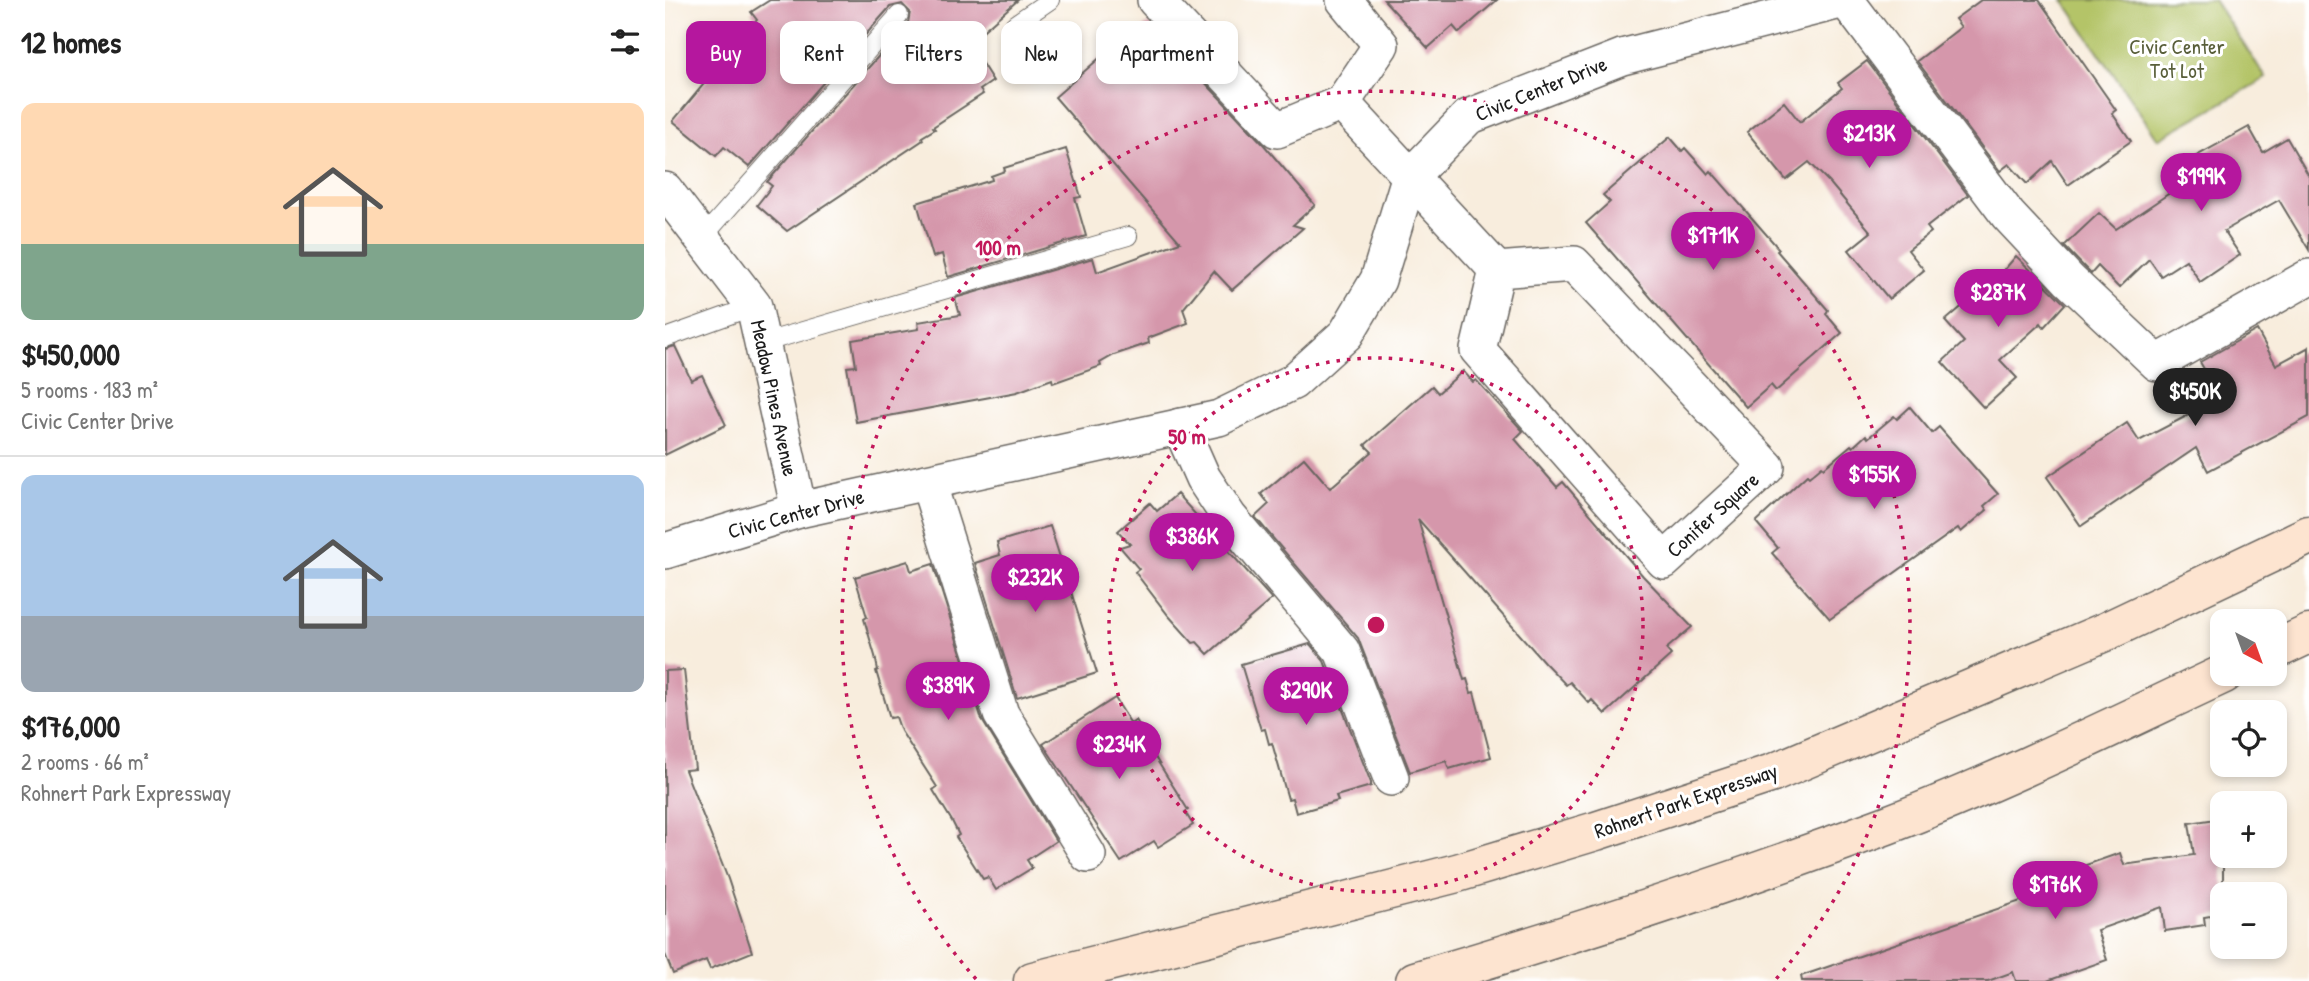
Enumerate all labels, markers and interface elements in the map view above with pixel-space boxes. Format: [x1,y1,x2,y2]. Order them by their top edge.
chip: Buy [686,21,766,84]
chip: Rent [780,21,867,84]
chip: Filters [881,21,987,84]
chip: New [1001,21,1082,84]
chip: Apartment [1096,21,1238,84]
text: 12 homes [21,22,121,62]
icon: filters [606,23,644,61]
park label: Civic Center Tot Lot [2129,32,2225,85]
street label: Civic Center Drive [1471,49,1611,128]
pin: $213K [1820,110,1918,170]
text: $213K [1842,117,1896,148]
icon: home [270,149,396,275]
pin: $199K [2152,154,2250,213]
text: $199K [2177,160,2225,191]
pin: $171K [1664,212,1762,272]
text: $171K [1687,219,1739,250]
text: 100 m [975,233,1021,262]
pin: $287K [1949,270,2047,329]
text: $287K [1970,276,2026,307]
street label: Meadow Pines Avenue [744,317,805,479]
text: $450,000 [21,334,120,374]
pin: $450K [2146,368,2244,428]
text: 5 rooms · 183 m² [21,374,158,405]
text: $450K [2169,375,2221,406]
text: Civic Center Drive [21,405,174,436]
text: 50 m [1168,422,1206,451]
pin: $155K [1825,452,1923,511]
text: $155K [1848,458,1900,489]
street label: Conifer Square [1660,465,1765,564]
street label: Civic Center Drive [725,481,867,546]
pin: $386K [1143,514,1241,573]
text: $386K [1165,520,1219,551]
icon: home [270,521,396,647]
pin: $232K [986,554,1084,614]
text: $232K [1007,561,1063,592]
north arrow [2210,609,2287,686]
map controls [2210,609,2287,959]
centre of rings [1364,613,1388,637]
pin: $389K [899,662,997,722]
pin: $290K [1257,668,1355,727]
text: $389K [922,669,974,700]
text: $290K [1279,674,1333,705]
button: locate [2210,700,2287,777]
text: $176,000 [21,706,120,746]
pin: $234K [1070,722,1168,781]
text: $234K [1092,728,1146,759]
text: 2 rooms · 66 m² [21,746,149,777]
street label: Rohnert Park Expressway [1590,756,1781,845]
text: Rohnert Park Expressway [21,777,231,808]
button: + [2210,791,2287,868]
pin: $176K [2006,862,2104,921]
text: $176K [2029,868,2081,899]
button: − [2210,882,2287,959]

